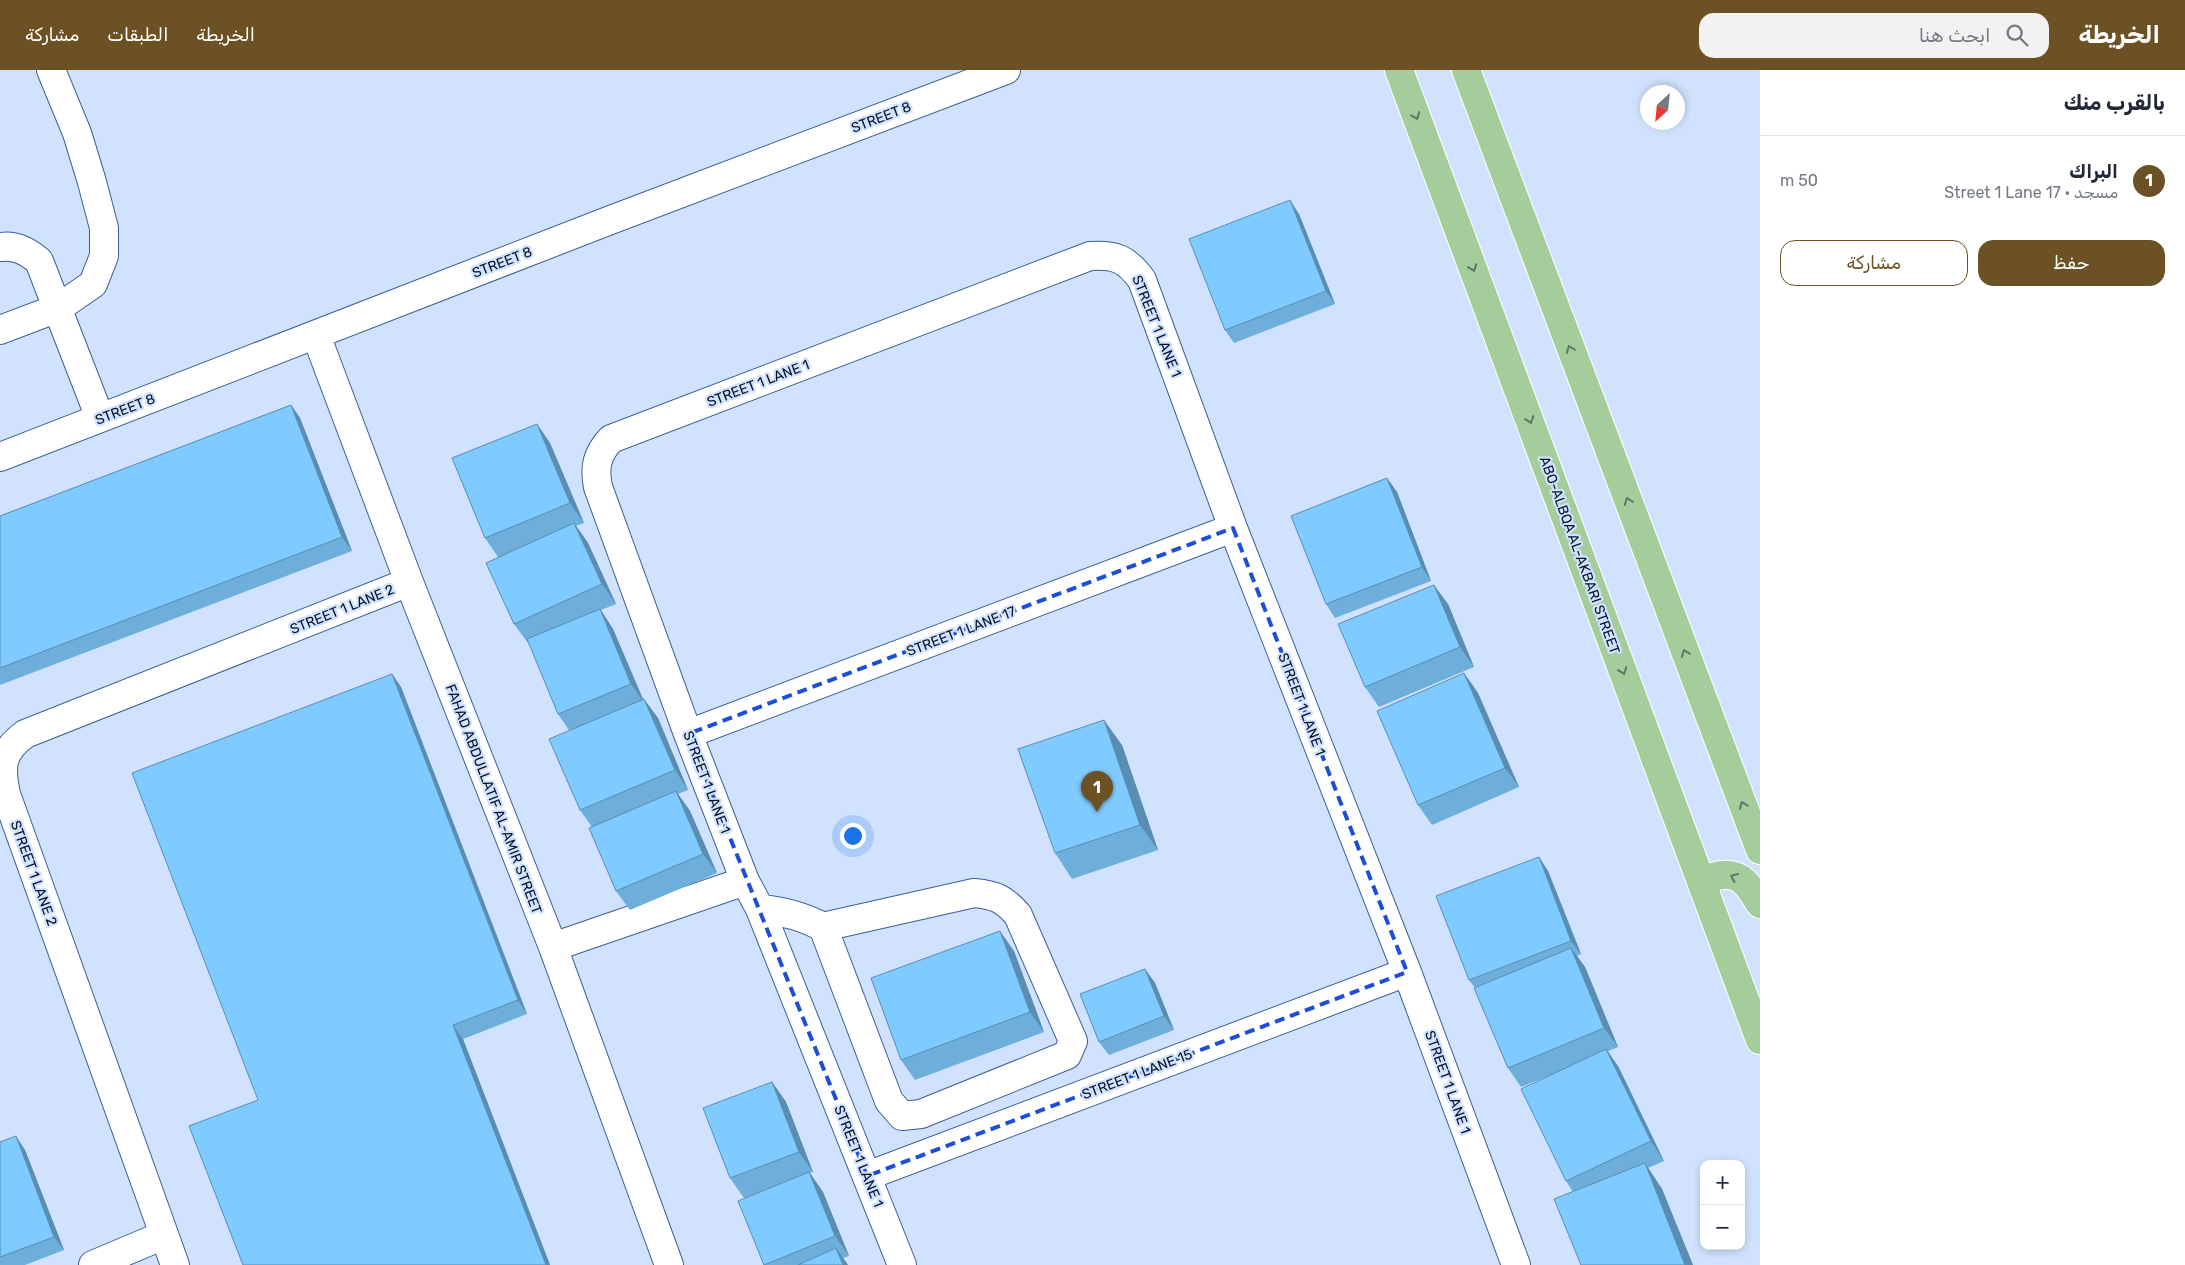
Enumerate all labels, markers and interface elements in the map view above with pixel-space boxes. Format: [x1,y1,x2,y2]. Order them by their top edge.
search box [1699,13,2049,58]
icon: search [2003,21,2031,49]
text: الخريطة [2079,21,2160,49]
text: مشاركة [25,24,79,46]
text: الطبقات [107,24,168,46]
text: الخريطة [196,24,255,46]
text: ابحث هنا [1919,24,1991,47]
north arrow [1640,85,1685,130]
text: بالقرب منك [2064,90,2165,115]
street label: STREET 8 [849,98,914,137]
one-way arrow [1410,111,1420,119]
text: البراك [2069,160,2118,183]
text: 50 m [1780,171,1818,190]
text: 1 [2145,171,2153,190]
text: مسجد · Street 1 Lane 17 [1944,183,2118,202]
button: مشاركة [1780,240,1968,286]
button: حفظ [1978,240,2165,286]
street label: STREET 8 [470,243,535,282]
one-way arrow [1467,263,1477,272]
street label: STREET 1 LANE 1 [1128,273,1185,380]
one-way arrow [1566,345,1576,354]
street label: STREET 1 LANE 1 [705,356,812,411]
street label: STREET 8 [93,390,158,429]
one-way arrow [1524,415,1534,424]
street label: ABO-ALBQA AL-AKBARI STREET [1536,454,1623,656]
one-way arrow [1624,497,1634,506]
street label: STREET 1 LANE 2 [288,581,397,638]
street label: STREET 1 LANE 17 [904,603,1018,660]
one-way arrow [1681,649,1691,657]
street label: STREET 1 LANE 1 [1274,651,1329,758]
one-way arrow [1617,666,1627,675]
street label: FAHAD ABDULLATIF AL-AMIR STREET [442,682,545,917]
street label: STREET 1 LANE 1 [679,729,734,836]
pin: 1 [1081,771,1113,812]
one-way arrow [1739,801,1749,809]
street label: STREET 1 LANE 2 [7,818,60,928]
your location [840,823,866,849]
one-way arrow [1730,872,1739,883]
street label: STREET 1 LANE 1 [1421,1028,1474,1136]
street label: STREET 1 LANE 15 [1080,1046,1195,1103]
street label: STREET 1 LANE 1 [830,1103,887,1210]
map controls [1700,1160,1745,1250]
button: + [1700,1160,1745,1205]
button: − [1700,1205,1745,1250]

